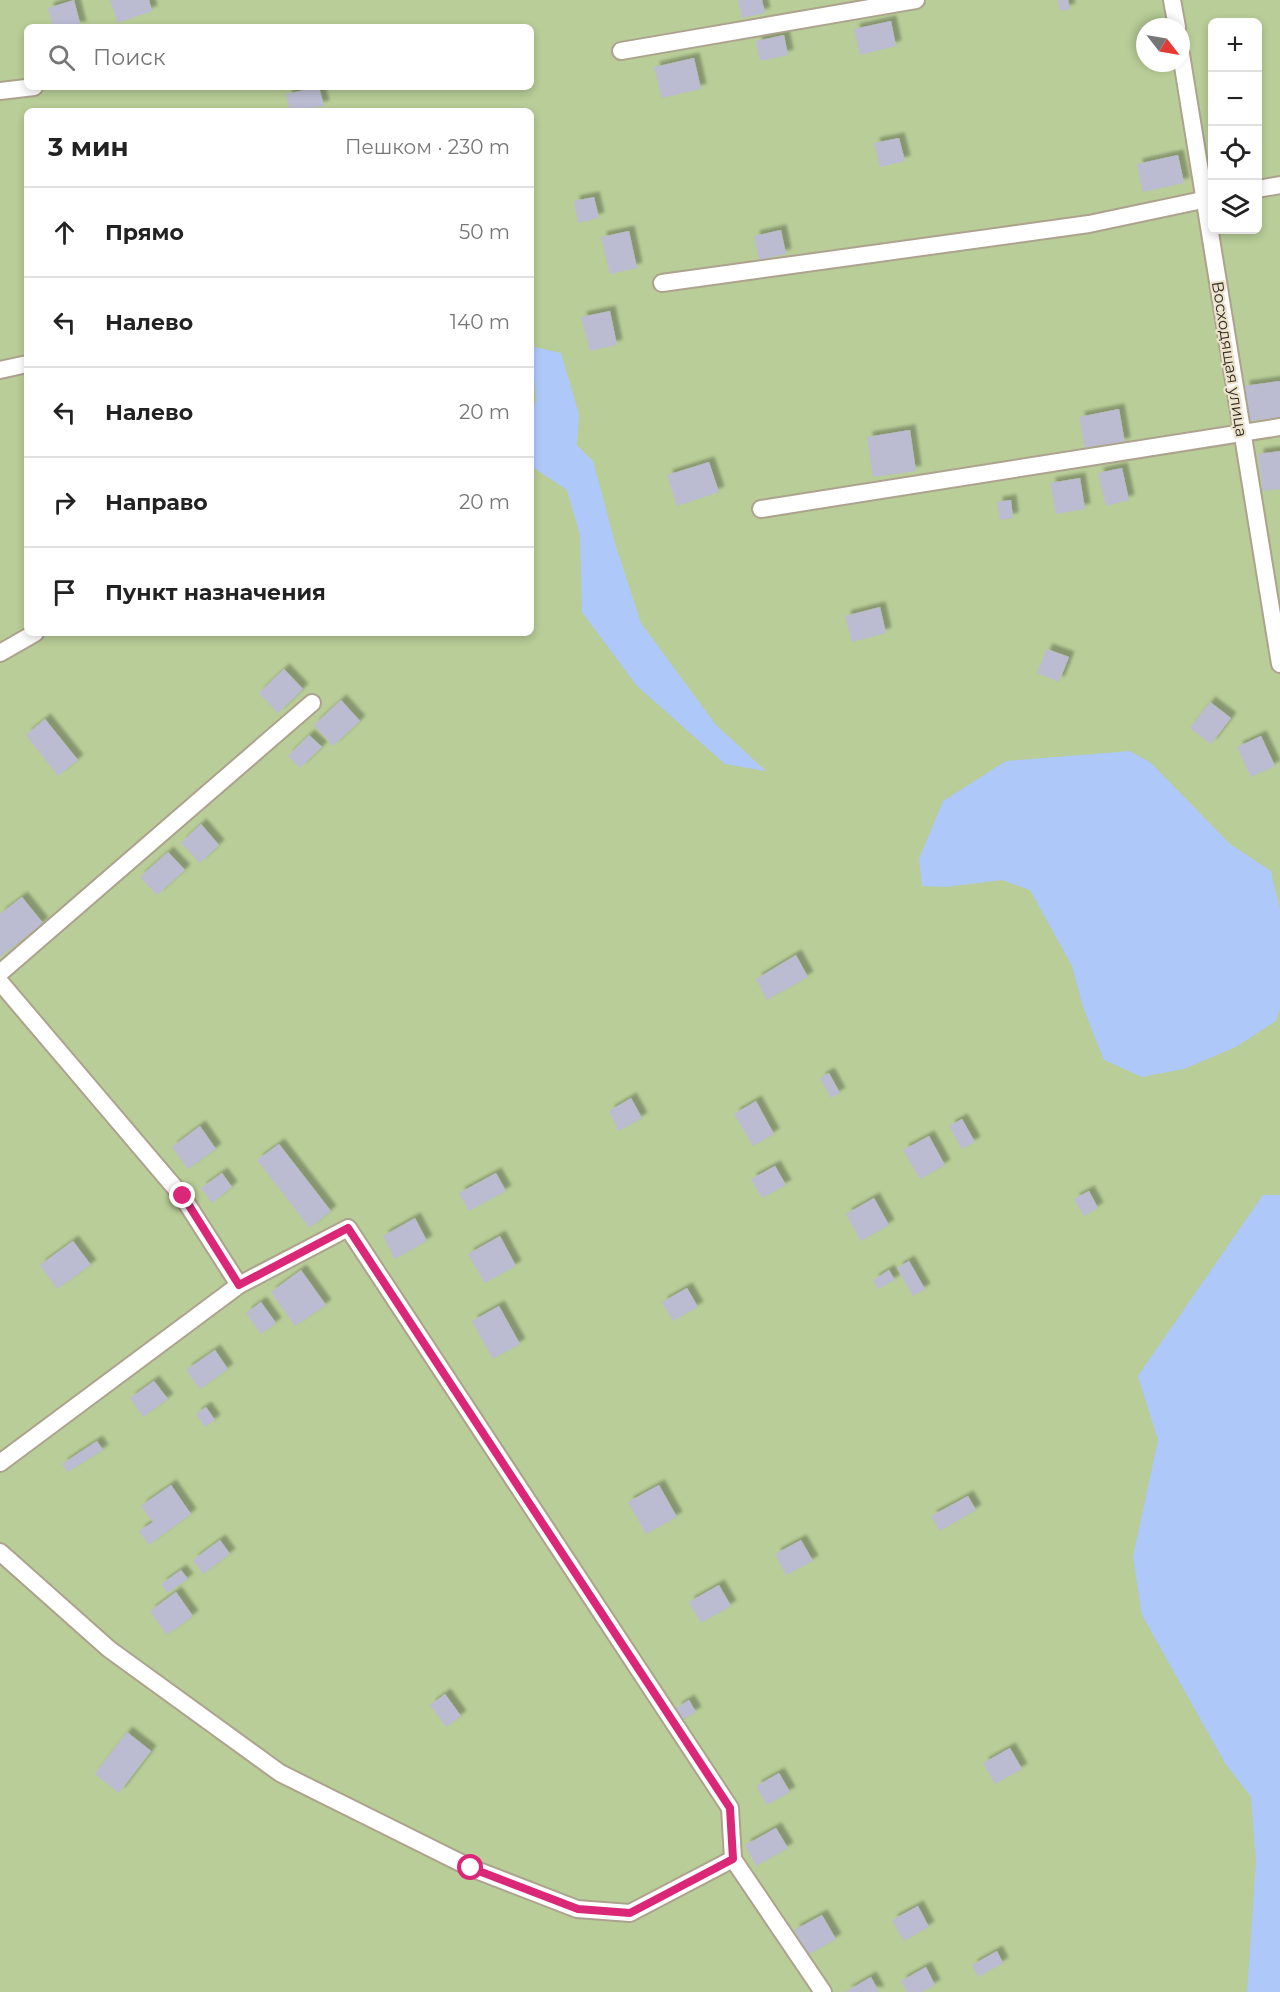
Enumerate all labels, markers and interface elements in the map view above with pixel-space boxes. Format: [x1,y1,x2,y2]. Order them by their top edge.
north arrow [1136,18,1190,72]
map controls [1208,18,1262,234]
button: + [1208,18,1262,72]
search box [24,24,534,90]
icon: search [45,41,78,74]
text: Поиск [93,44,165,71]
button: − [1208,72,1262,126]
button: locate [1208,126,1262,180]
text: 3 мин [48,131,128,163]
text: Пешком · 230 m [345,135,510,159]
button: layers [1208,180,1262,234]
icon: ahead [48,216,81,249]
text: Прямо [105,219,184,246]
text: 50 m [459,220,510,244]
street label: Восходящая улица [1208,280,1251,438]
icon: left [48,306,81,339]
text: Налево [105,309,193,336]
text: 140 m [450,310,510,334]
icon: left [48,396,81,429]
text: Налево [105,399,193,426]
text: 20 m [459,400,510,424]
icon: right [48,486,81,519]
text: Направо [105,489,208,516]
text: 20 m [459,490,510,514]
icon: arrive [48,576,81,609]
text: Пункт назначения [105,579,326,606]
route end [169,1182,195,1208]
route start [457,1854,483,1880]

